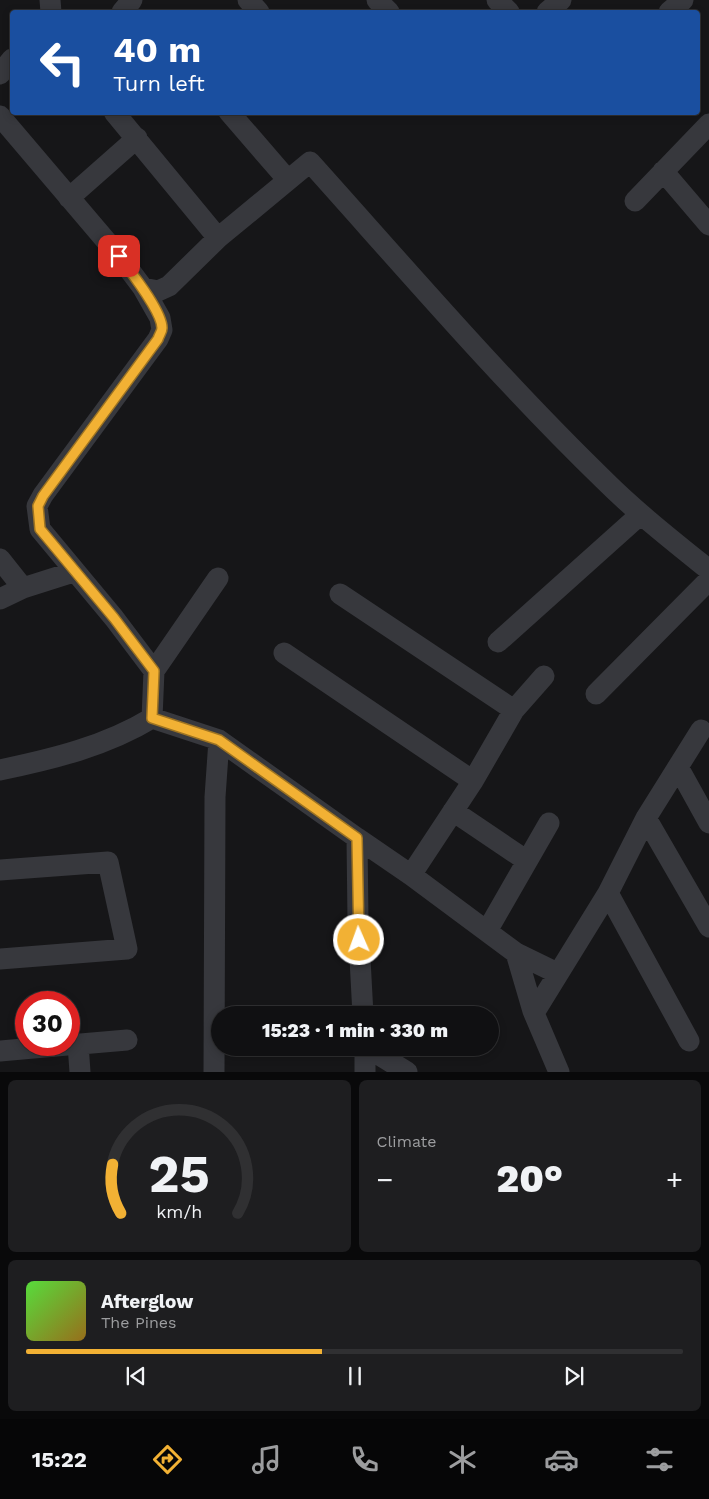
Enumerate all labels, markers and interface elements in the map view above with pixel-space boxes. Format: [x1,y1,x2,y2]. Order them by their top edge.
text: 40 m [113,29,201,71]
icon: left [30,30,95,95]
text: Turn left [113,71,205,96]
pin [98,235,140,277]
icon: arrive [105,242,133,270]
position arrow [332,913,384,965]
speed limit sign: 30 [15,991,80,1056]
text: 15:23 · 1 min · 330 m [262,1019,448,1042]
text: Climate [377,1132,437,1151]
text: 25 [149,1144,210,1205]
text: 20° [496,1157,563,1201]
text: − [377,1163,393,1196]
text: + [666,1163,683,1196]
text: km/h [156,1201,202,1222]
text: Afterglow [101,1290,193,1313]
text: The Pines [101,1313,177,1332]
icon: previous [122,1362,150,1390]
icon: pause [341,1362,369,1390]
icon: next [560,1362,588,1390]
icon: directions [150,1442,185,1477]
icon: music [249,1442,284,1477]
icon: phone [347,1442,382,1477]
icon: climate [445,1442,480,1477]
icon: car [544,1442,579,1477]
icon: filters [642,1442,677,1477]
text: 15:22 [32,1447,87,1472]

